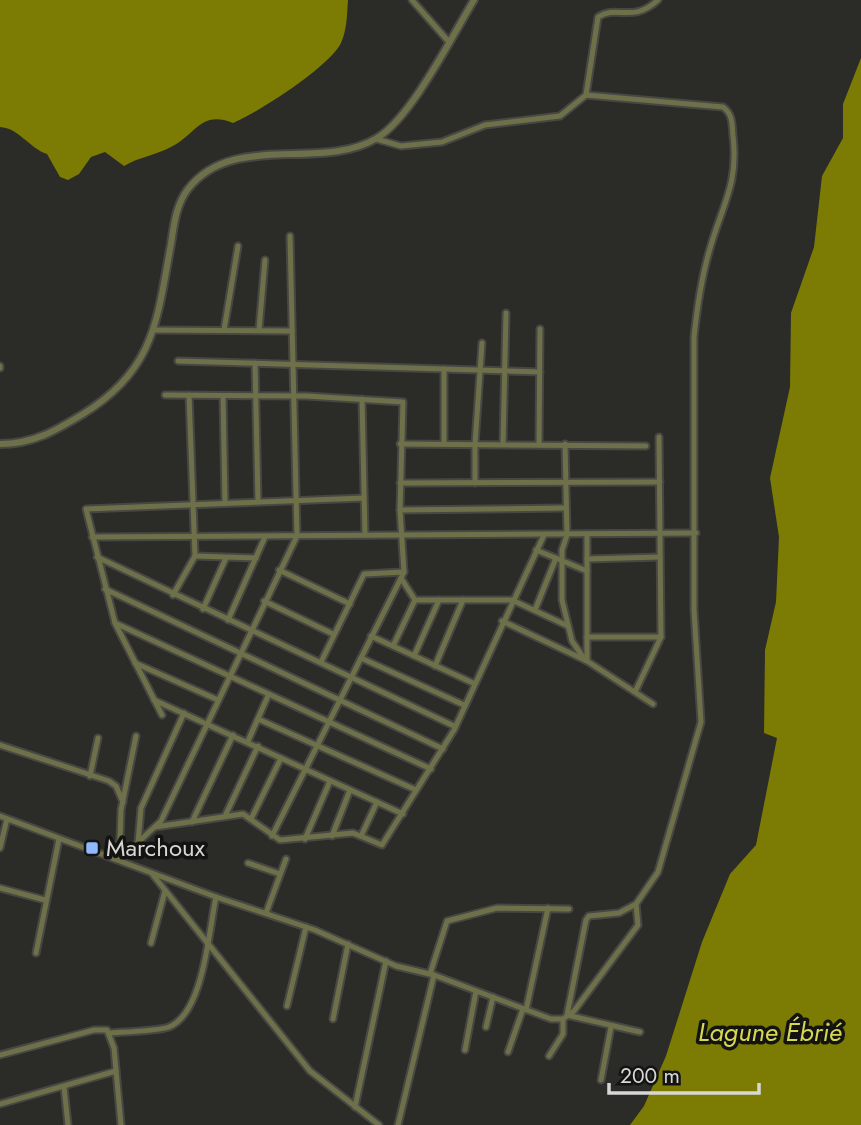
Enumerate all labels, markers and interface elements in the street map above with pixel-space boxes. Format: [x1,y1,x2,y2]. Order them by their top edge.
place label: Marchoux [106,830,206,865]
marker: Marchoux [84,840,100,856]
water label: Lagune Ébrié [698,1013,843,1051]
scale bar [609,1052,760,1096]
text: 200 m [620,1061,680,1091]

